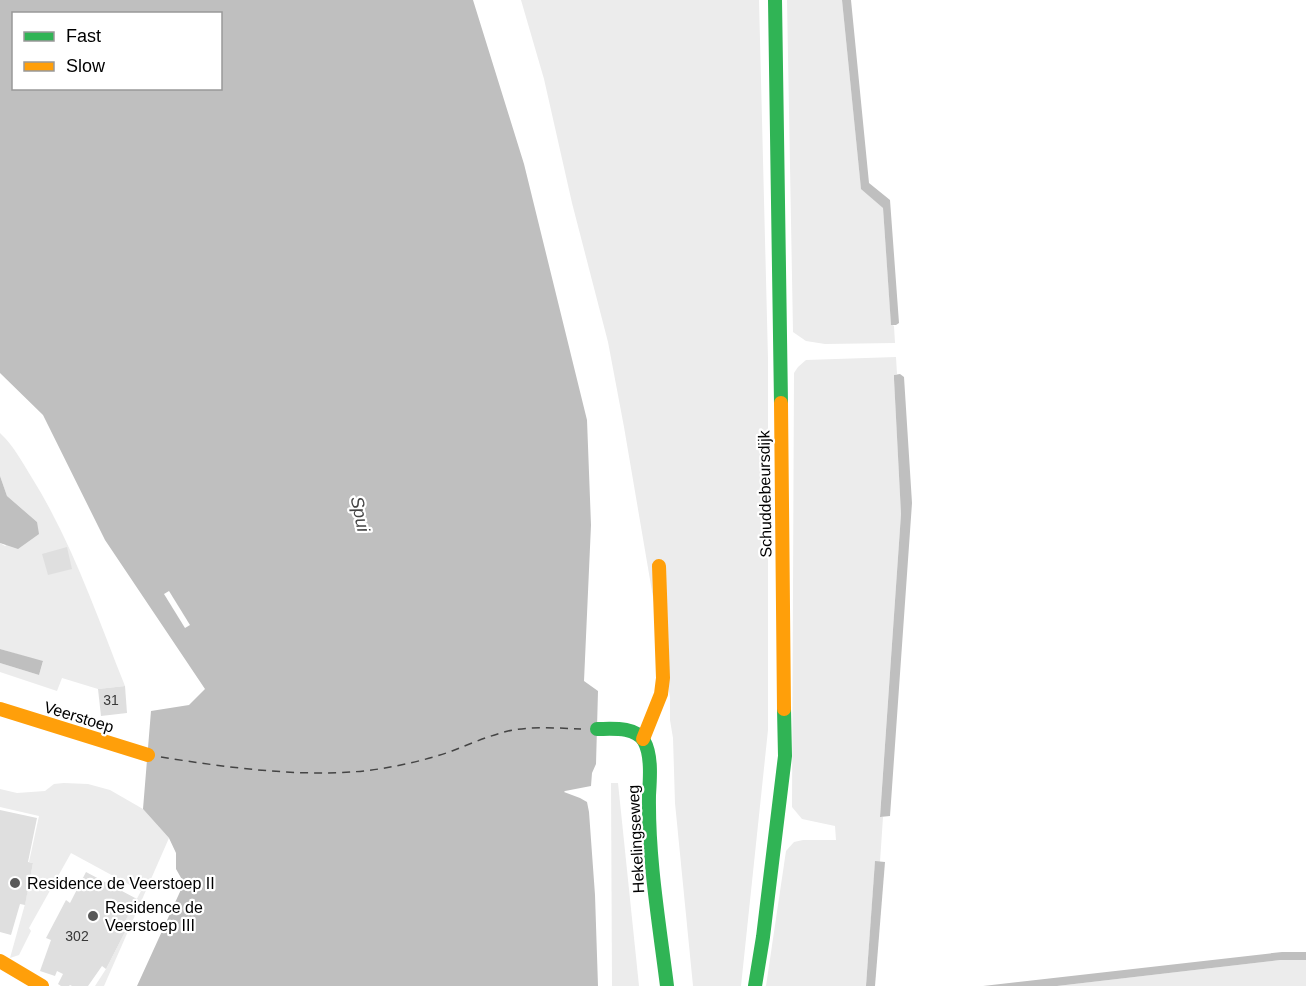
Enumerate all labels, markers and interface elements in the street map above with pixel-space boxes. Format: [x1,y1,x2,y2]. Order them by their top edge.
legend [12,12,222,90]
text: Fast [66,26,101,46]
text: Slow [66,56,106,76]
street label: Schuddebeursdijk [755,429,775,558]
water label: Spui [346,494,374,535]
house number: 31 [103,692,119,708]
street label: Veerstoep [42,698,116,736]
street label: Hekelingseweg [625,784,647,894]
place label: Residence de Veerstoep II [27,875,215,892]
marker: Residence de Veerstoep II [8,876,22,890]
place label: Residence de Veerstoep III [105,899,203,934]
marker: Residence de Veerstoep III [86,909,100,923]
house number: 302 [65,928,89,944]

